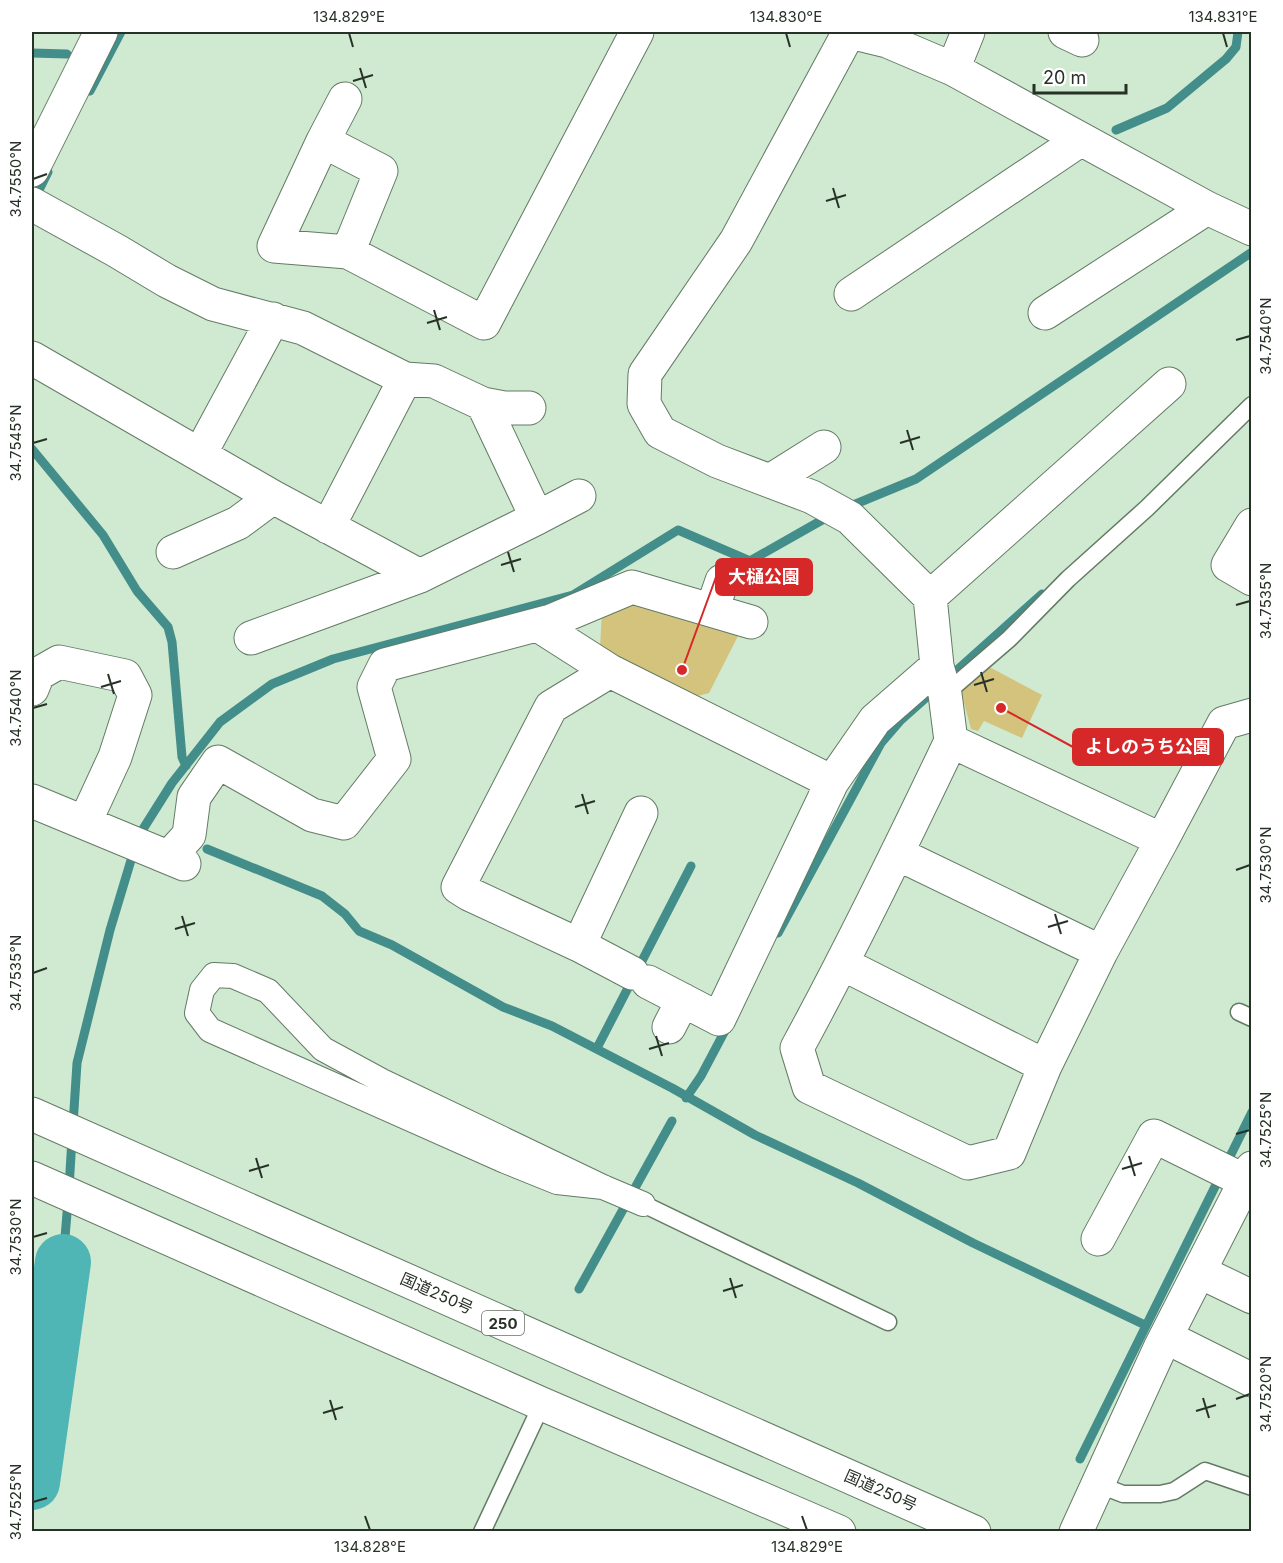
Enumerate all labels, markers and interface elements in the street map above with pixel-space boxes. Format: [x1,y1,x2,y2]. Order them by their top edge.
text: 134.829°E [313,7,385,26]
text: 134.830°E [750,7,822,26]
text: 134.831°E [1188,7,1258,26]
scale bar [1034,57,1126,95]
text: 20 m [1043,67,1086,88]
text: 34.7550°N [6,141,25,217]
text: 34.7540°N [1256,297,1275,375]
text: 34.7545°N [6,405,25,481]
callout: 大樋公園 [716,559,812,595]
text: 34.7535°N [1256,563,1275,639]
text: 大樋公園 [728,566,800,587]
text: 34.7540°N [6,669,25,747]
callout: よしのうち公園 [1073,729,1223,765]
text: よしのうち公園 [1085,736,1211,757]
text: 34.7530°N [1256,827,1275,903]
text: 34.7535°N [6,935,25,1011]
text: 34.7525°N [1256,1092,1275,1168]
text: 34.7530°N [6,1199,25,1275]
street label: 国道250号 [397,1268,477,1318]
road number: 250 [482,1311,524,1335]
text: 34.7520°N [1256,1356,1275,1432]
text: 34.7525°N [6,1464,25,1540]
street label: 国道250号 [841,1465,921,1515]
text: 134.828°E [334,1537,406,1556]
text: 134.829°E [771,1537,843,1556]

